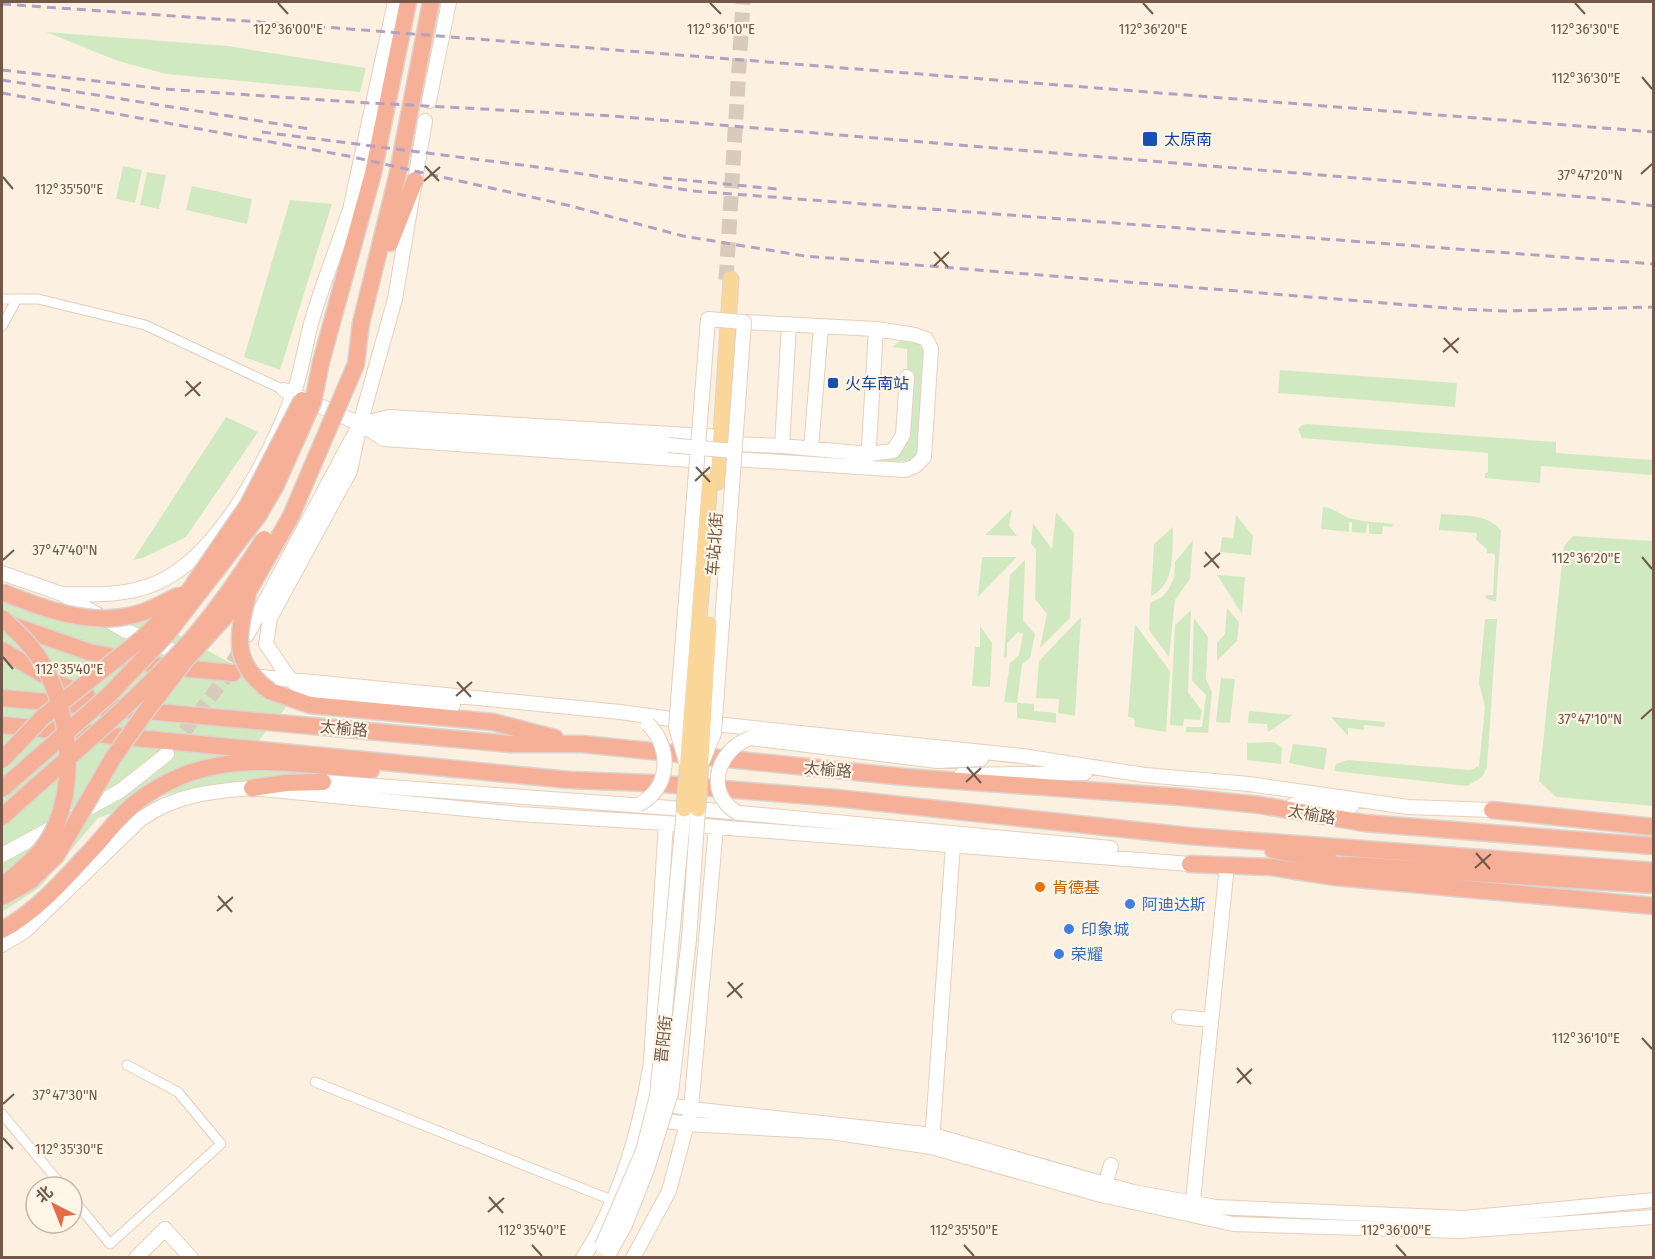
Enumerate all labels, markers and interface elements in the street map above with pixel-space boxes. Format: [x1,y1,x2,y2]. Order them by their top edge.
text: 112°36'00"E [253,20,323,38]
text: 112°36'10"E [687,20,755,38]
text: 112°36'20"E [1118,20,1188,38]
text: 112°36'30"E [1550,20,1620,38]
text: 112°36'30"E [1551,69,1621,87]
marker: 太原南 [1141,130,1159,148]
place label: 太原南 [1164,130,1212,149]
text: 37°47'20"N [1557,166,1623,184]
text: 112°35'50"E [35,180,103,198]
place label: 火车南站 [845,374,909,393]
marker: 火车南站 [826,376,840,390]
street label: 车站北街 [703,511,726,577]
text: 37°47'40"N [32,541,98,559]
text: 112°36'20"E [1551,549,1621,567]
text: 112°35'40"E [35,660,103,678]
text: 37°47'10"N [1558,710,1622,728]
street label: 太榆路 [319,717,369,740]
street label: 太榆路 [803,758,853,781]
street label: 太榆路 [1287,801,1337,828]
place label: 肯德基 [1052,878,1100,897]
marker: 肯德基 [1033,880,1047,894]
place label: 阿迪达斯 [1142,895,1206,914]
marker: 阿迪达斯 [1123,897,1137,911]
place label: 印象城 [1081,920,1129,939]
marker: 印象城 [1062,922,1076,936]
place label: 荣耀 [1071,945,1103,964]
marker: 荣耀 [1052,947,1066,961]
street label: 晋阳街 [652,1014,675,1064]
text: 112°36'10"E [1552,1029,1620,1047]
text: 37°47'30"N [32,1086,98,1104]
text: 112°35'30"E [35,1140,103,1158]
north arrow [24,1175,84,1235]
text: 北 [32,1182,57,1207]
text: 112°35'40"E [498,1221,566,1239]
text: 112°35'50"E [930,1221,998,1239]
text: 112°36'00"E [1361,1221,1431,1239]

